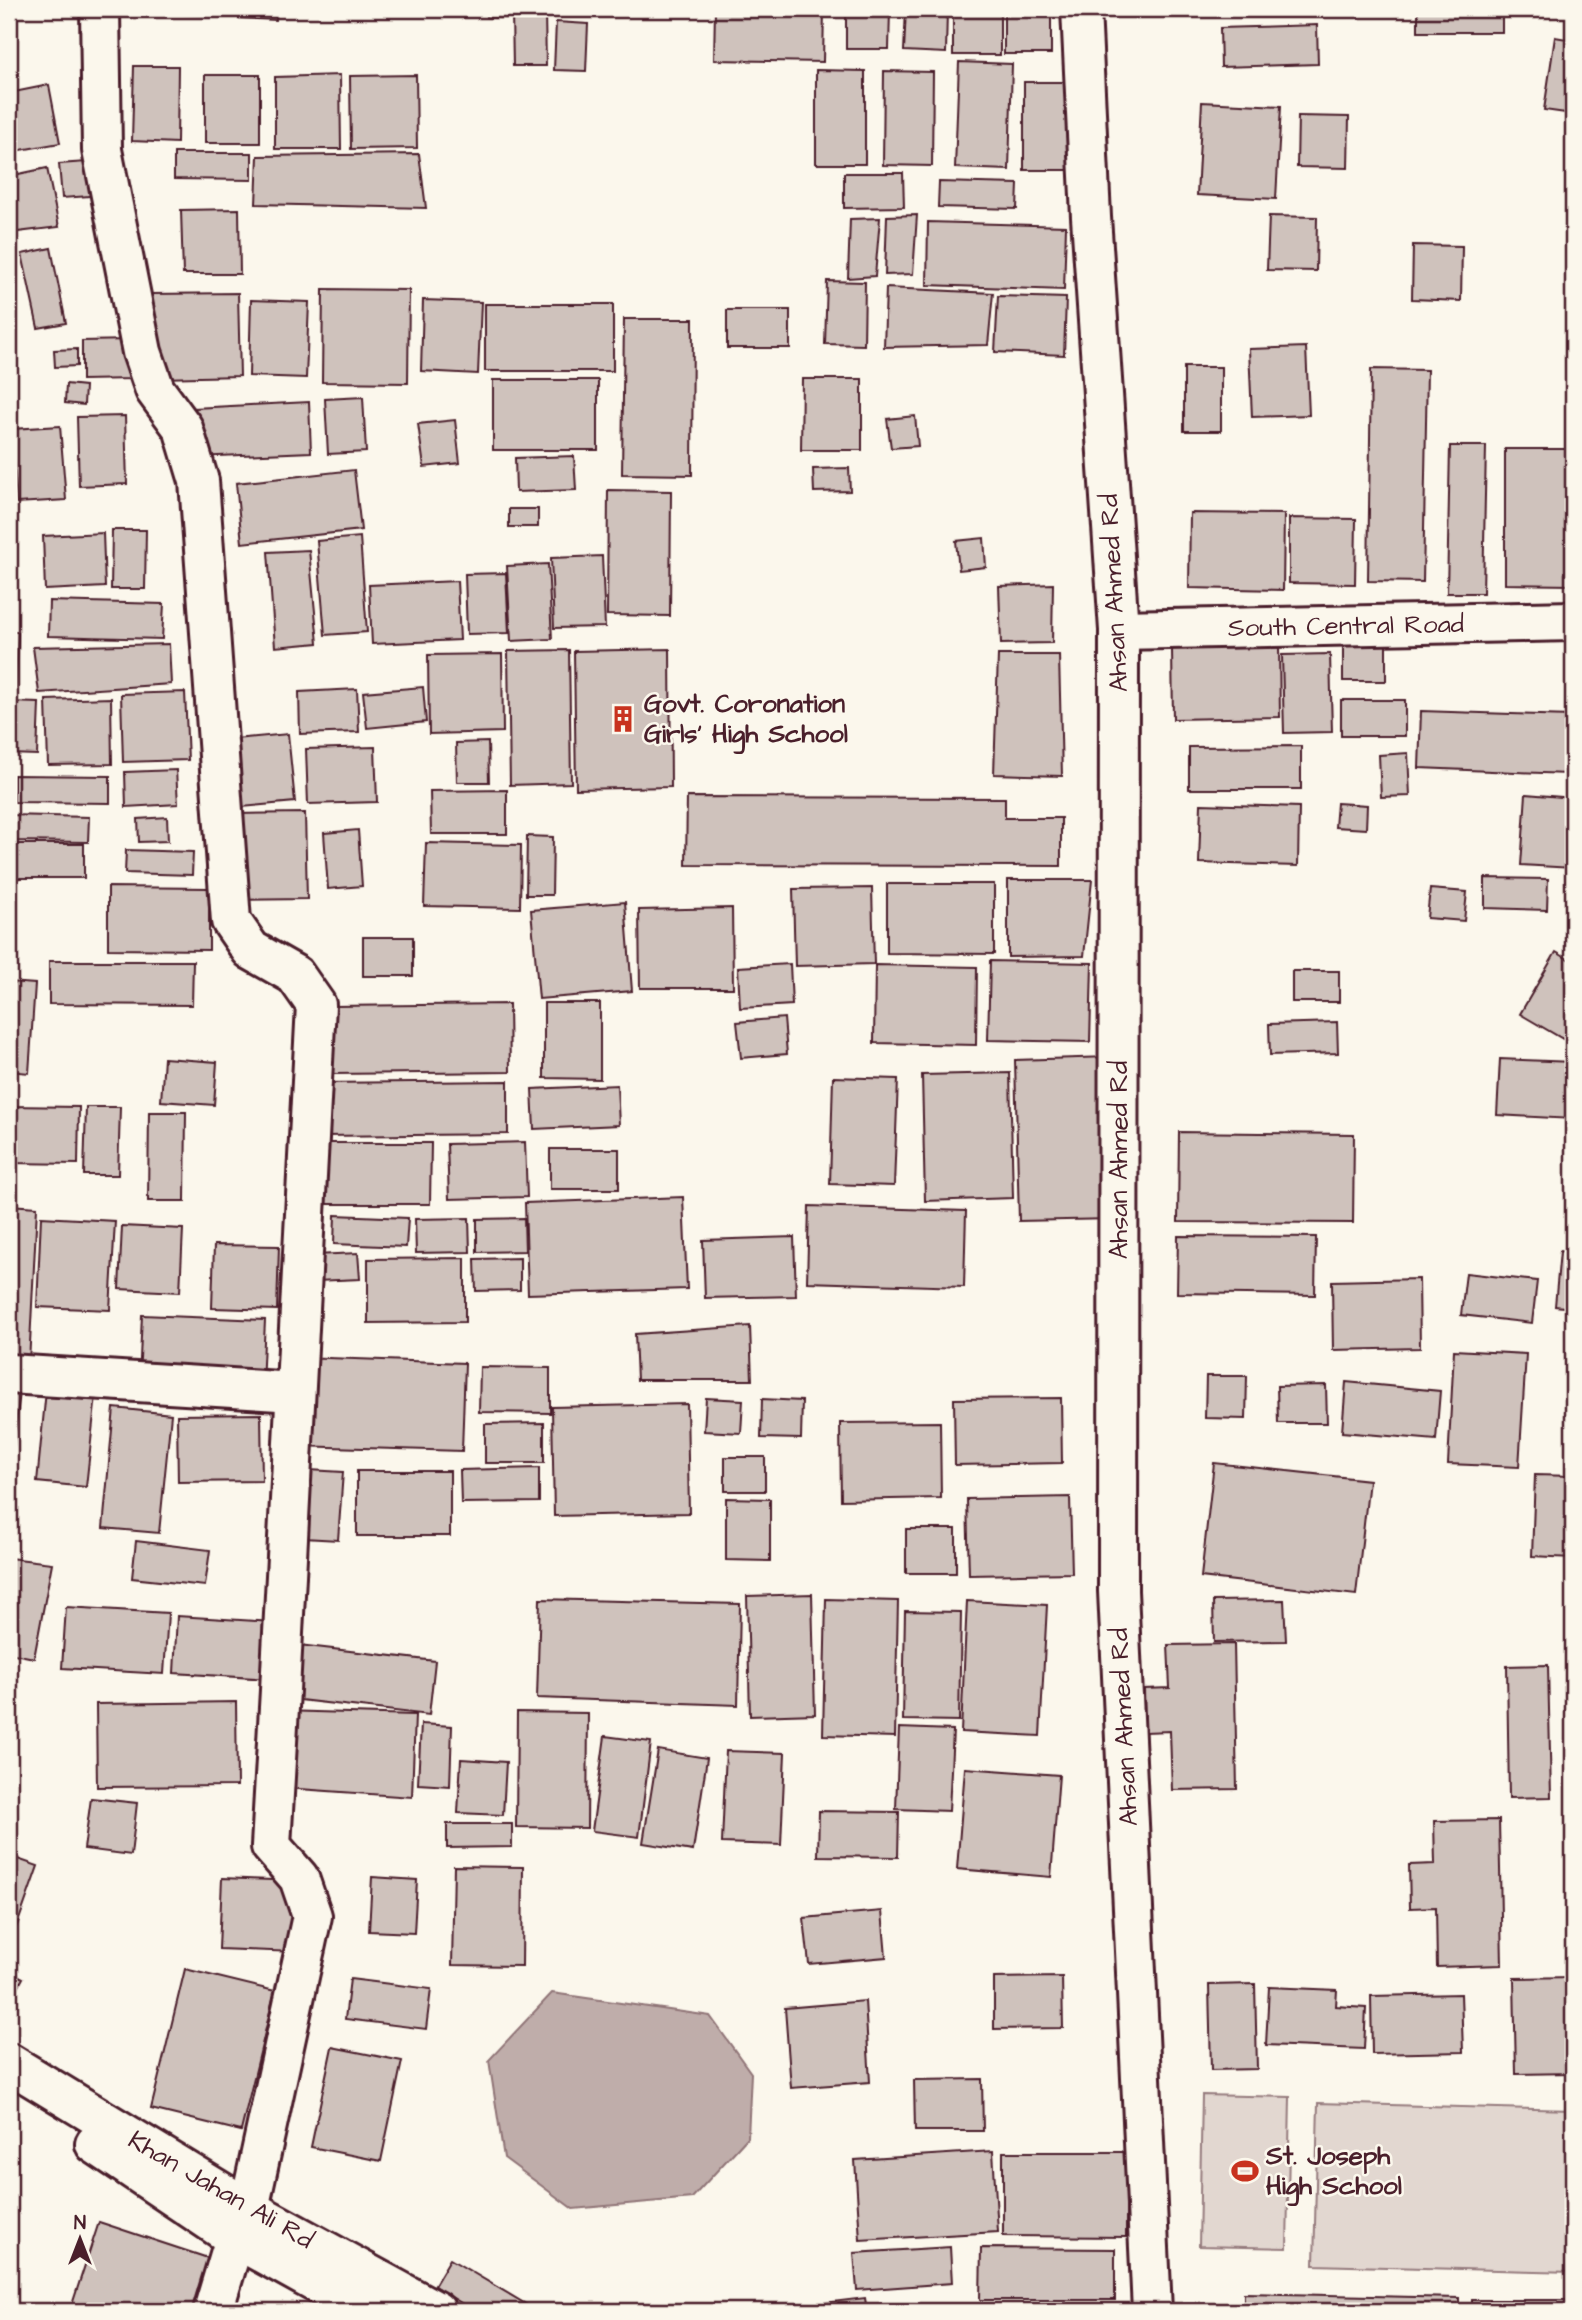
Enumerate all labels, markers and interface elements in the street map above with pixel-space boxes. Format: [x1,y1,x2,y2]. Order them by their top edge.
street label: Ahsan Ahmed Rd [1091,493,1137,693]
street label: South Central Road [1228,606,1464,646]
place label: Govt. Coronation Girls' High School [644,686,848,755]
building icon: Govt. Coronation Girls' High School [608,704,638,734]
street label: Ahsan Ahmed Rd [1101,1061,1137,1259]
street label: Ahsan Ahmed Rd [1101,1627,1147,1827]
street label: Khan Jahan Ali Rd [122,2122,320,2258]
place label: St. Joseph High School [1265,2138,1402,2207]
sports icon: St. Joseph High School [1230,2156,1260,2186]
north arrow [46,2204,116,2274]
text: N [74,2210,86,2237]

